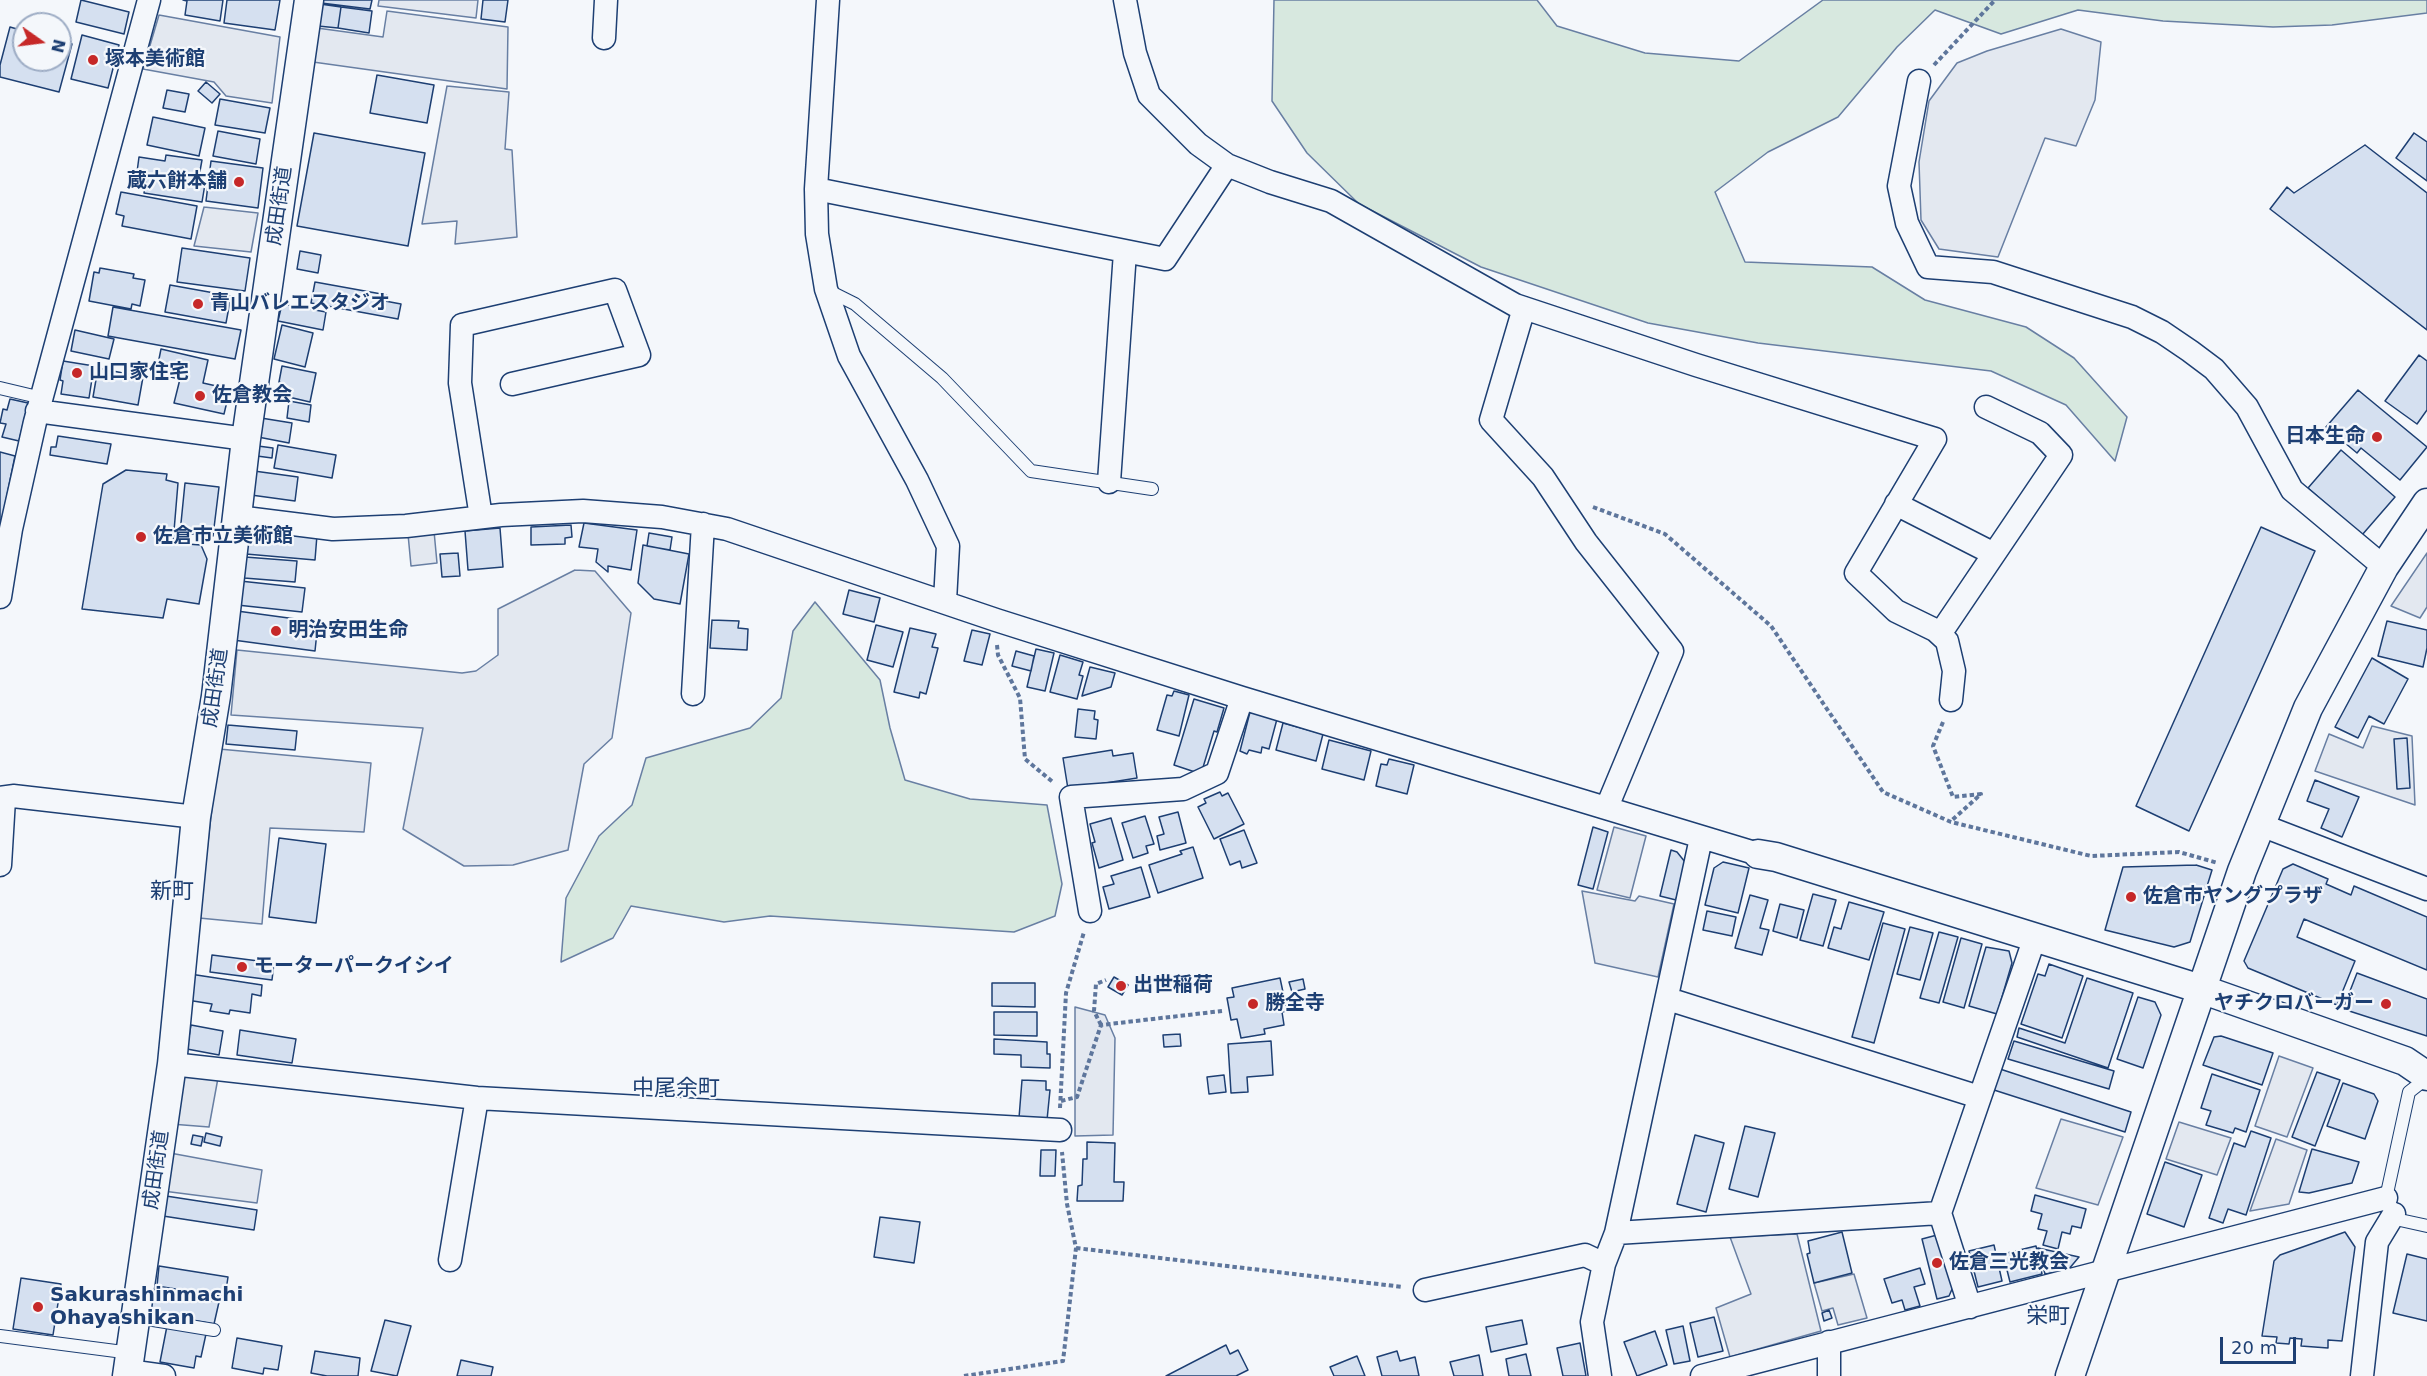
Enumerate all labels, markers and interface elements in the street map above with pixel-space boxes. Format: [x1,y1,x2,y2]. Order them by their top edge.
north arrow [12,12,72,72]
text: N [47,37,69,55]
place label: 塚本美術館 [105,48,205,72]
marker: 塚本美術館 [86,53,100,67]
street label: 成田街道 [263,165,297,247]
place label: 蔵六餅本舗 [127,170,227,194]
marker: 蔵六餅本舗 [232,175,246,189]
place label: 青山バレエスタジオ [210,292,390,316]
marker: 青山バレエスタジオ [191,297,205,311]
place label: 山口家住宅 [89,361,189,385]
marker: 山口家住宅 [70,366,84,380]
place label: 佐倉教会 [212,384,292,408]
marker: 佐倉教会 [193,389,207,403]
place label: 日本生命 [2285,425,2365,449]
marker: 日本生命 [2370,430,2384,444]
place label: 佐倉市立美術館 [153,525,293,549]
marker: 佐倉市立美術館 [134,530,148,544]
place label: 明治安田生命 [288,619,408,643]
marker: 明治安田生命 [269,624,283,638]
street label: 成田街道 [199,647,233,729]
district label: 新町 [150,879,194,905]
place label: 佐倉市ヤングプラザ [2143,885,2323,909]
marker: 佐倉市ヤングプラザ [2124,890,2138,904]
place label: モーターパークイシイ [254,955,454,979]
marker: モーターパークイシイ [235,960,249,974]
place label: 出世稲荷 [1133,974,1213,998]
marker: 出世稲荷 [1114,979,1128,993]
place label: 勝全寺 [1265,992,1325,1016]
place label: ヤチクロバーガー [2214,992,2374,1016]
marker: 勝全寺 [1246,997,1260,1011]
marker: ヤチクロバーガー [2379,997,2393,1011]
district label: 中尾余町 [632,1076,720,1102]
street label: 成田街道 [140,1129,174,1211]
place label: 佐倉三光教会 [1949,1251,2069,1275]
marker: 佐倉三光教会 [1930,1256,1944,1270]
place label: Sakurashinmachi Ohayashikan [50,1284,243,1331]
marker: Sakurashinmachi Ohayashikan [31,1300,45,1314]
district label: 栄町 [2026,1304,2070,1330]
scale bar [2223,1325,2300,1363]
text: 20 m [2231,1337,2277,1358]

